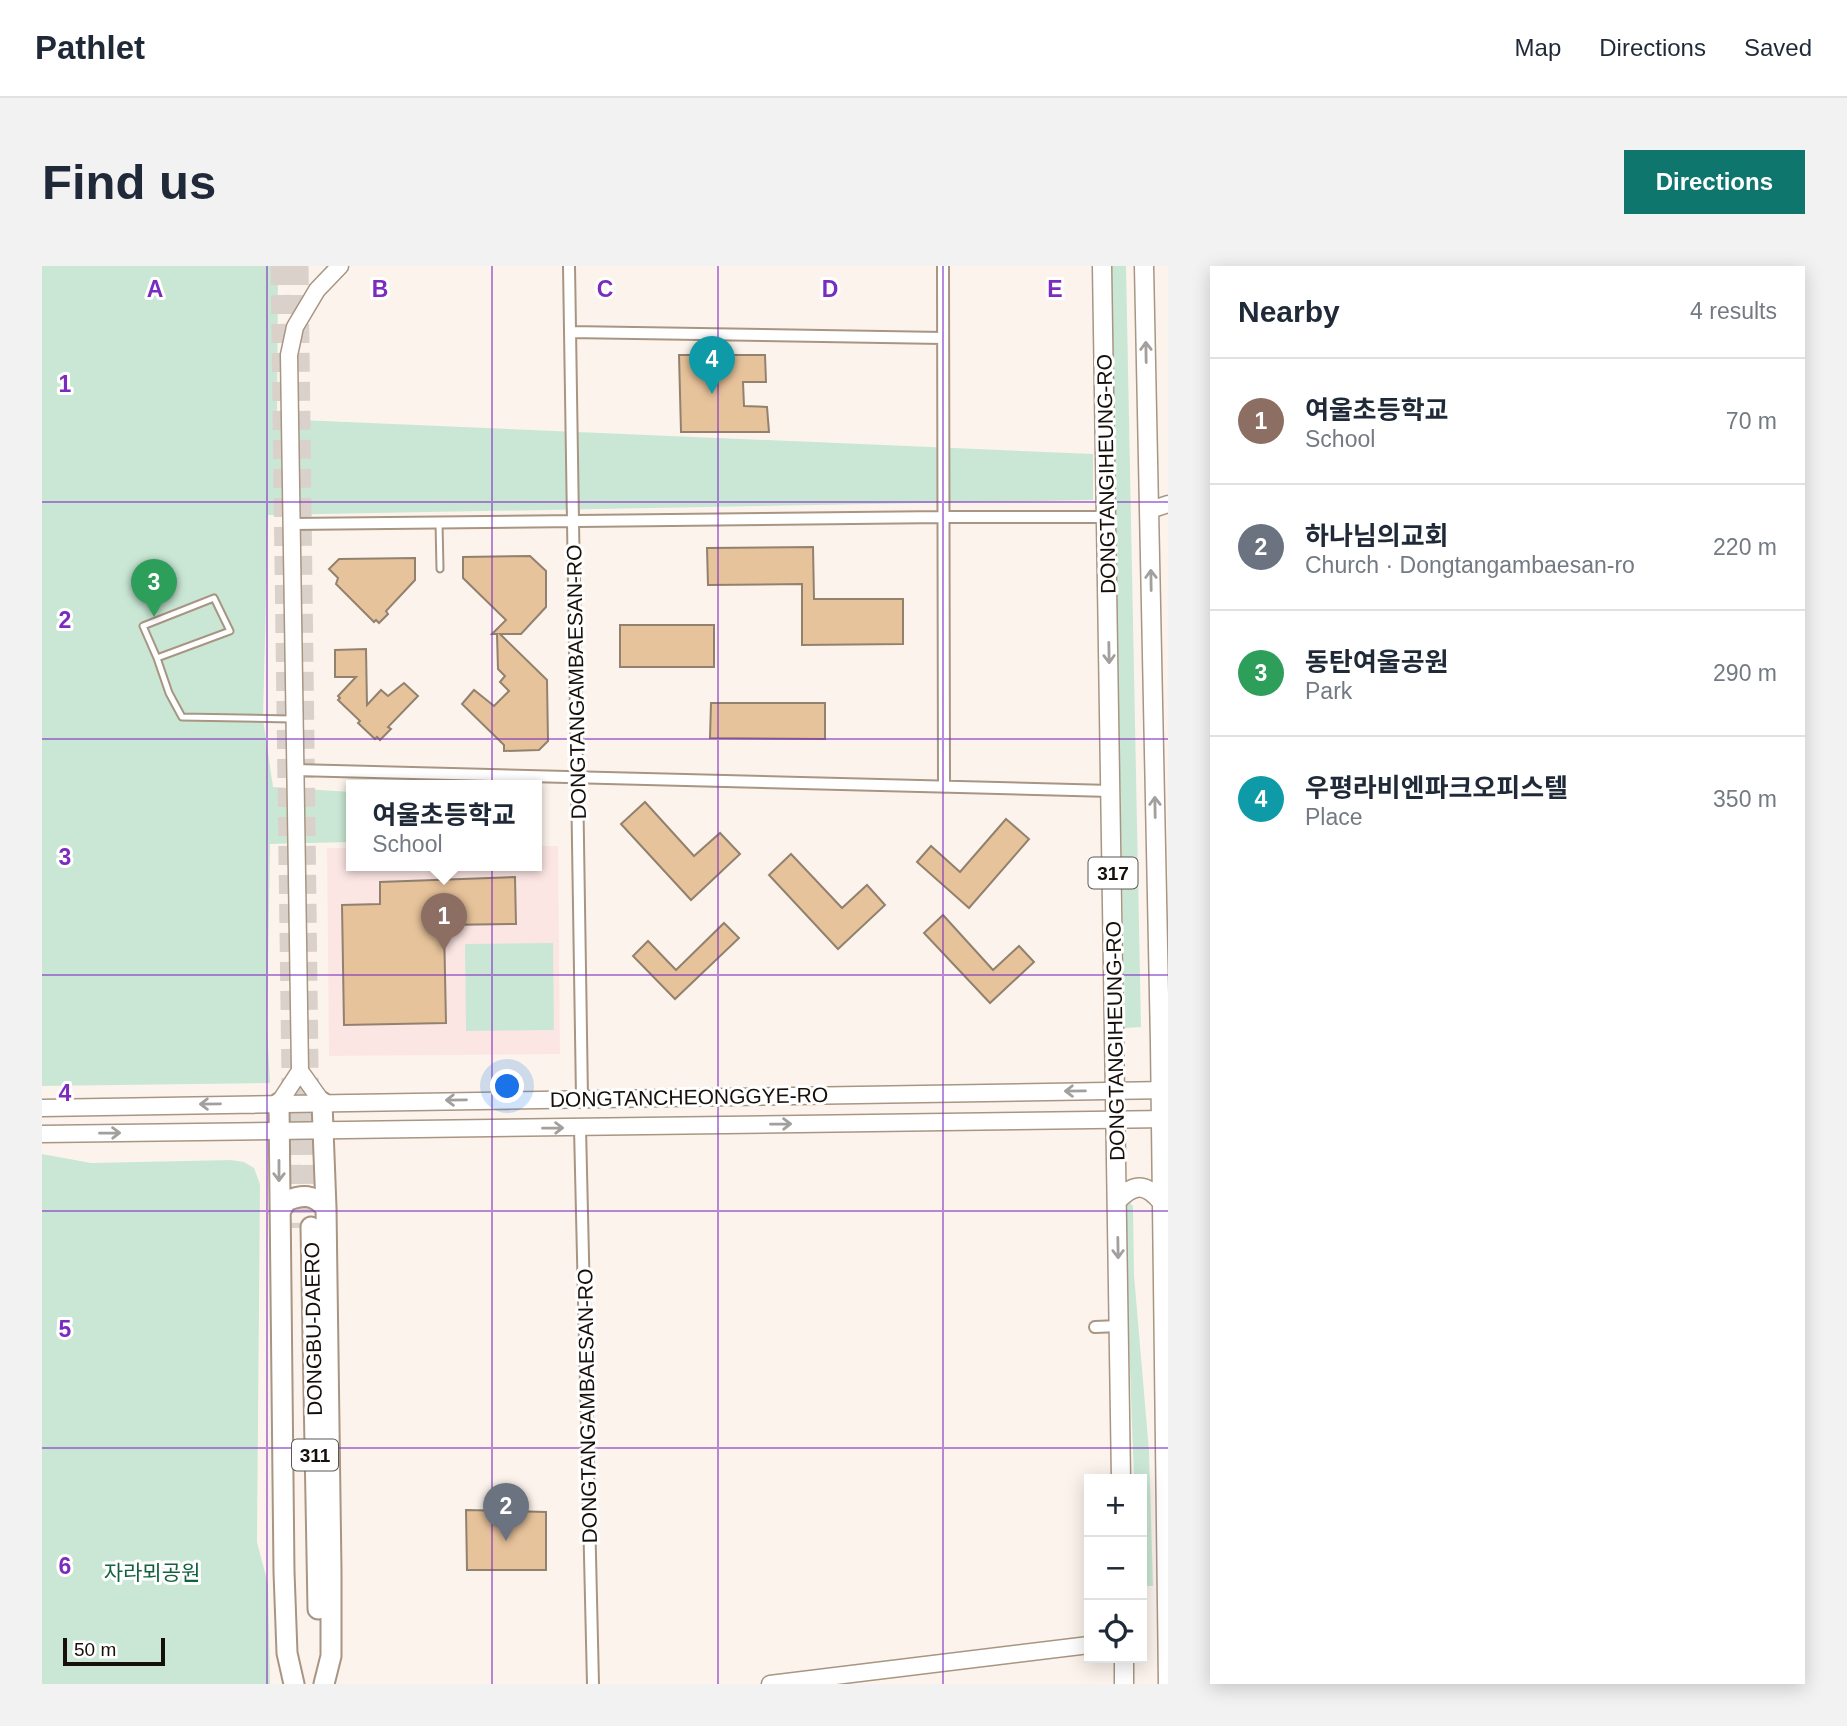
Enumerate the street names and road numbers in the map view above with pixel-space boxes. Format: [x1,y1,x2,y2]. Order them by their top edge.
street label: DONGTANGIHEUNG-RO [1092,354,1120,594]
street label: DONGTANGAMBAESAN-RO [562,544,590,820]
road number: 317 [1088,858,1138,888]
street label: DONGTANGIHEUNG-RO [1101,921,1129,1161]
street label: DONGTANCHEONGGYE-RO [550,1083,828,1111]
street label: DONGBU-DAERO [300,1242,326,1416]
street label: DONGTANGAMBAESAN-RO [573,1268,601,1544]
road number: 311 [292,1440,338,1470]

